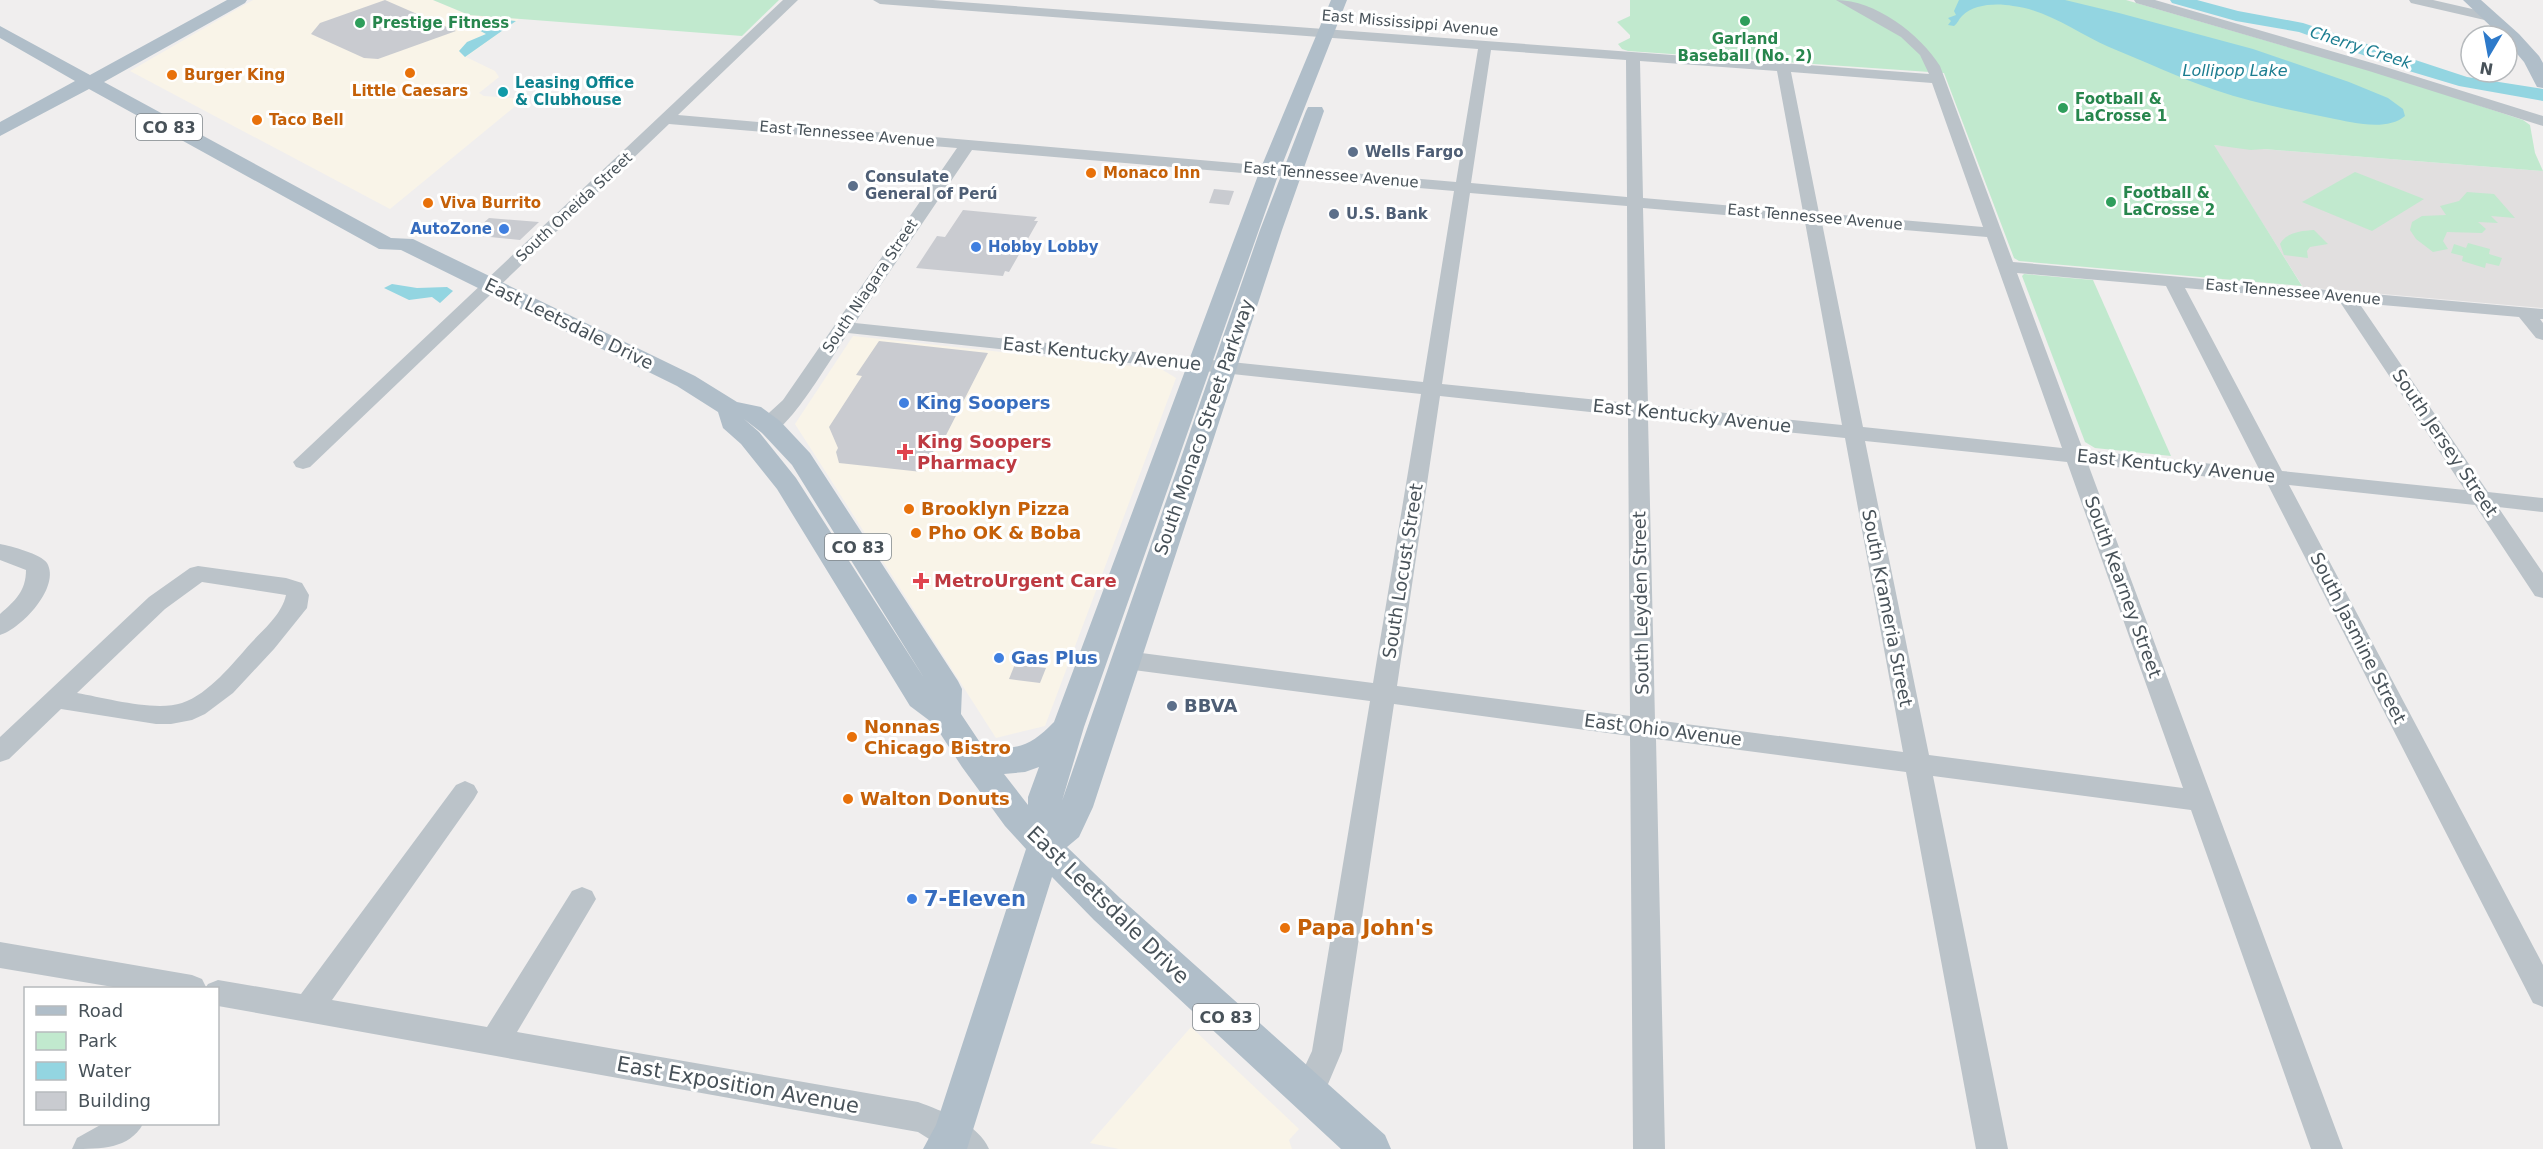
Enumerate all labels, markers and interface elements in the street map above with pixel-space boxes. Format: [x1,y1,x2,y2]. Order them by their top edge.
street label: East Mississippi Avenue [1321,6,1499,40]
place label: Prestige Fitness [372,14,509,32]
marker: Garland Baseball (No. 2) [1738,14,1752,28]
marker: Prestige Fitness [353,16,367,30]
water label: Cherry Creek [2308,22,2415,73]
north arrow [2459,24,2519,84]
place label: Garland Baseball (No. 2) [1678,30,1812,65]
text: N [2478,58,2495,79]
water label: Lollipop Lake [2182,61,2288,80]
place label: Burger King [184,66,285,84]
marker: Little Caesars [403,66,417,80]
marker: Burger King [165,68,179,82]
place label: Leasing Office & Clubhouse [515,74,634,109]
place label: Little Caesars [352,82,468,100]
marker: Leasing Office & Clubhouse [496,85,510,99]
place label: Football & LaCrosse 1 [2075,90,2167,125]
marker: Football & LaCrosse 1 [2056,101,2070,115]
place label: Taco Bell [269,111,344,129]
marker: Taco Bell [250,113,264,127]
road number: CO 83 [136,114,202,140]
street label: East Tennessee Avenue [759,117,935,151]
place label: Wells Fargo [1365,143,1464,161]
marker: Wells Fargo [1346,145,1360,159]
street label: South Oneida Street [512,148,636,265]
street label: East Tennessee Avenue [1243,158,1419,192]
place label: Monaco Inn [1103,164,1200,182]
marker: Monaco Inn [1084,166,1098,180]
place label: Consulate General of Perú [865,168,998,203]
marker: Consulate General of Perú [846,179,860,193]
place label: Football & LaCrosse 2 [2123,184,2215,219]
place label: Viva Burrito [440,194,541,212]
marker: Football & LaCrosse 2 [2104,195,2118,209]
marker: Viva Burrito [421,196,435,210]
street label: East Tennessee Avenue [1727,200,1903,234]
place label: U.S. Bank [1346,205,1429,223]
marker: U.S. Bank [1327,207,1341,221]
street label: South Niagara Street [819,216,922,356]
place label: AutoZone [410,220,492,238]
marker: AutoZone [497,222,511,236]
place label: Hobby Lobby [988,238,1099,256]
marker: Hobby Lobby [969,240,983,254]
street label: East Leetsdale Drive [481,274,657,374]
street label: East Tennessee Avenue [2205,275,2381,309]
street label: South Monaco Street Parkway [1150,296,1257,558]
street label: East Kentucky Avenue [1002,333,1202,374]
street label: South Jersey Street [2388,365,2503,520]
place label: King Soopers [916,392,1050,413]
street label: East Kentucky Avenue [1592,395,1792,436]
marker: King Soopers [897,396,911,410]
place label: King Soopers Pharmacy [917,431,1051,473]
marker: King Soopers Pharmacy [898,445,912,459]
street label: East Kentucky Avenue [2076,445,2276,486]
street label: South Locust Street [1378,482,1427,660]
street label: South Kearney Street [2081,493,2166,680]
place label: Brooklyn Pizza [921,498,1070,519]
marker: Brooklyn Pizza [902,502,916,516]
street label: South Krameria Street [1858,507,1917,708]
street label: South Leyden Street [1628,511,1653,695]
place label: Pho OK & Boba [928,522,1081,543]
marker: Pho OK & Boba [909,526,923,540]
road number: CO 83 [825,534,891,560]
street label: South Jasmine Street [2306,549,2411,727]
place label: MetroUrgent Care [934,570,1117,591]
marker: MetroUrgent Care [912,572,930,590]
place label: Gas Plus [1011,647,1098,668]
marker: Gas Plus [992,651,1006,665]
place label: BBVA [1184,695,1237,716]
marker: BBVA [1165,699,1179,713]
street label: East Ohio Avenue [1583,709,1743,750]
place label: Nonnas Chicago Bistro [864,716,1011,758]
marker: Nonnas Chicago Bistro [845,730,859,744]
place label: Walton Donuts [860,788,1010,809]
marker: Walton Donuts [841,792,855,806]
street label: East Leetsdale Drive [1022,821,1194,989]
place label: 7-Eleven [924,887,1026,911]
marker: 7-Eleven [905,892,919,906]
place label: Papa John's [1297,916,1434,940]
marker: Papa John's [1278,921,1292,935]
legend [24,987,219,1125]
text: Road [78,1000,123,1021]
road number: CO 83 [1193,1004,1259,1030]
text: Park [78,1030,117,1051]
street label: East Exposition Avenue [615,1052,861,1118]
text: Water [78,1060,132,1081]
text: Building [78,1090,151,1111]

